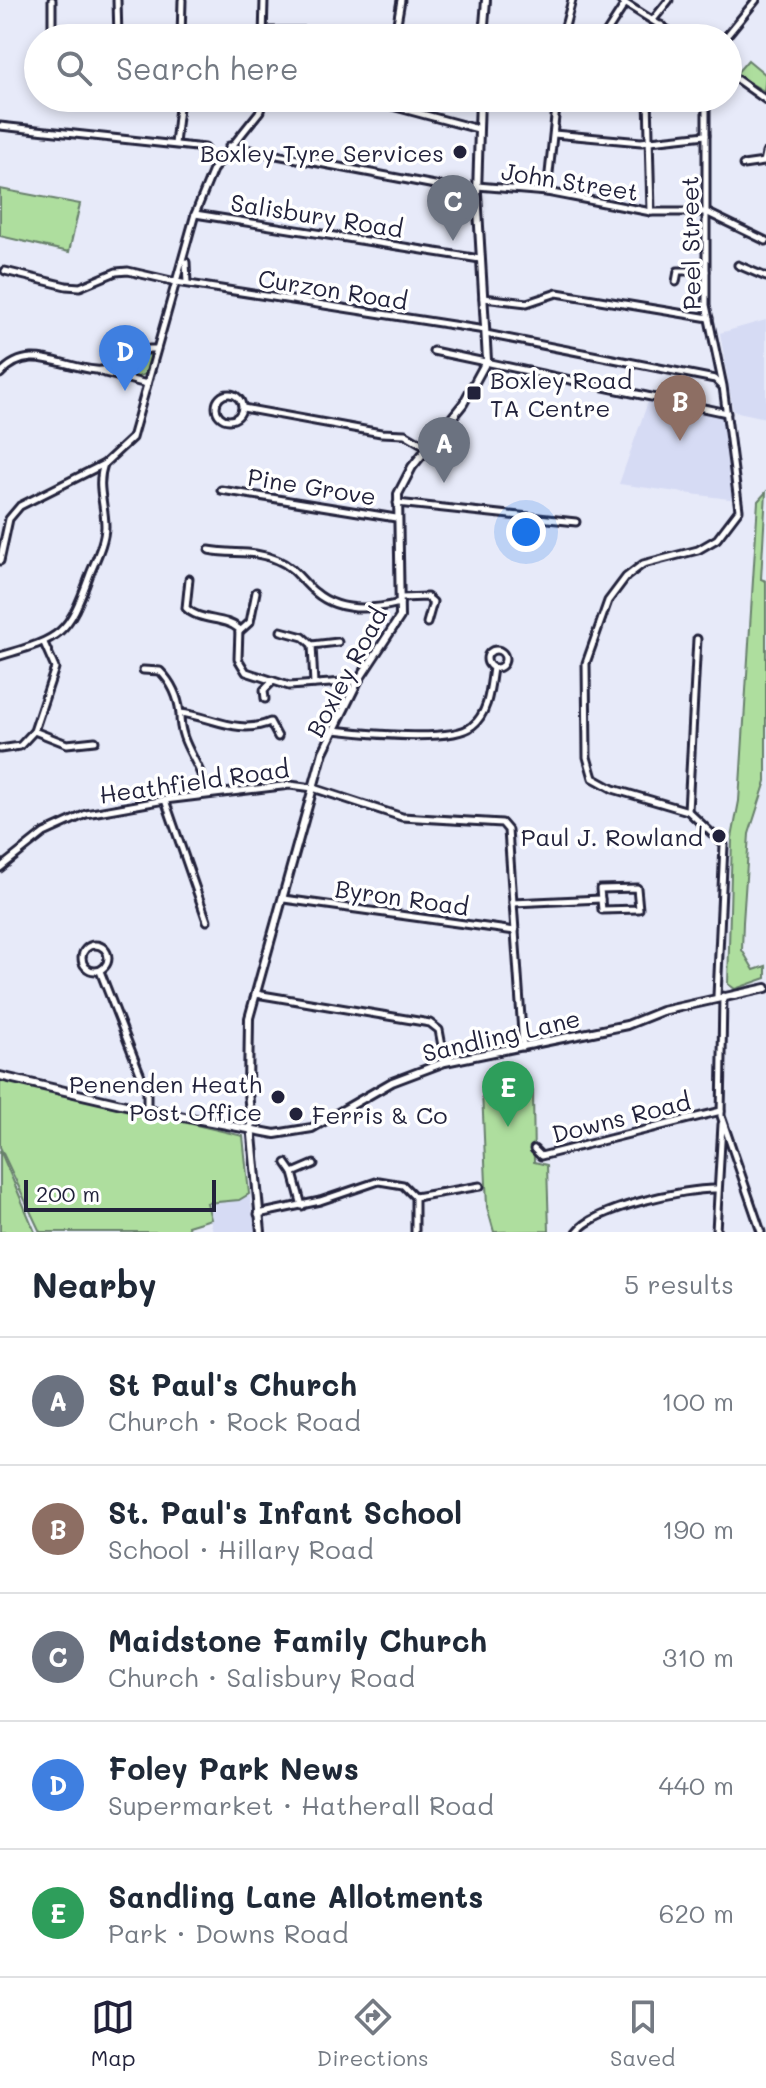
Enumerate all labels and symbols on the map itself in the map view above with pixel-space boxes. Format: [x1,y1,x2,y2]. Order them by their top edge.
place label: Boxley Tyre Services [200,137,444,168]
marker: Boxley Tyre Services [451,143,469,161]
street label: John Street [499,155,641,207]
pin: C [427,175,479,241]
street label: Peel Street [673,175,707,311]
street label: Salisbury Road [229,186,405,244]
street label: Curzon Road [256,262,410,316]
pin: D [99,325,151,391]
place label: Boxley Road TA Centre [490,364,632,423]
pin: B [654,375,706,441]
marker: Boxley Road TA Centre [465,384,483,402]
pin: A [418,417,470,483]
street label: Pine Grove [246,461,378,511]
your location [506,512,546,552]
street label: Boxley Road [299,602,393,742]
street label: Heathfield Road [97,752,291,810]
place label: Paul J. Rowland [521,821,703,852]
marker: Paul J. Rowland [710,827,728,845]
street label: Byron Road [333,872,471,922]
street label: Sandling Lane [419,1002,583,1068]
pin: E [482,1061,534,1127]
place label: Penenden Heath Post Office [69,1068,262,1127]
street label: Downs Road [548,1085,694,1149]
marker: Penenden Heath Post Office [269,1088,287,1106]
place label: Ferris & Co [312,1099,447,1130]
marker: Ferris & Co [287,1105,305,1123]
scale bar [24,1176,216,1212]

